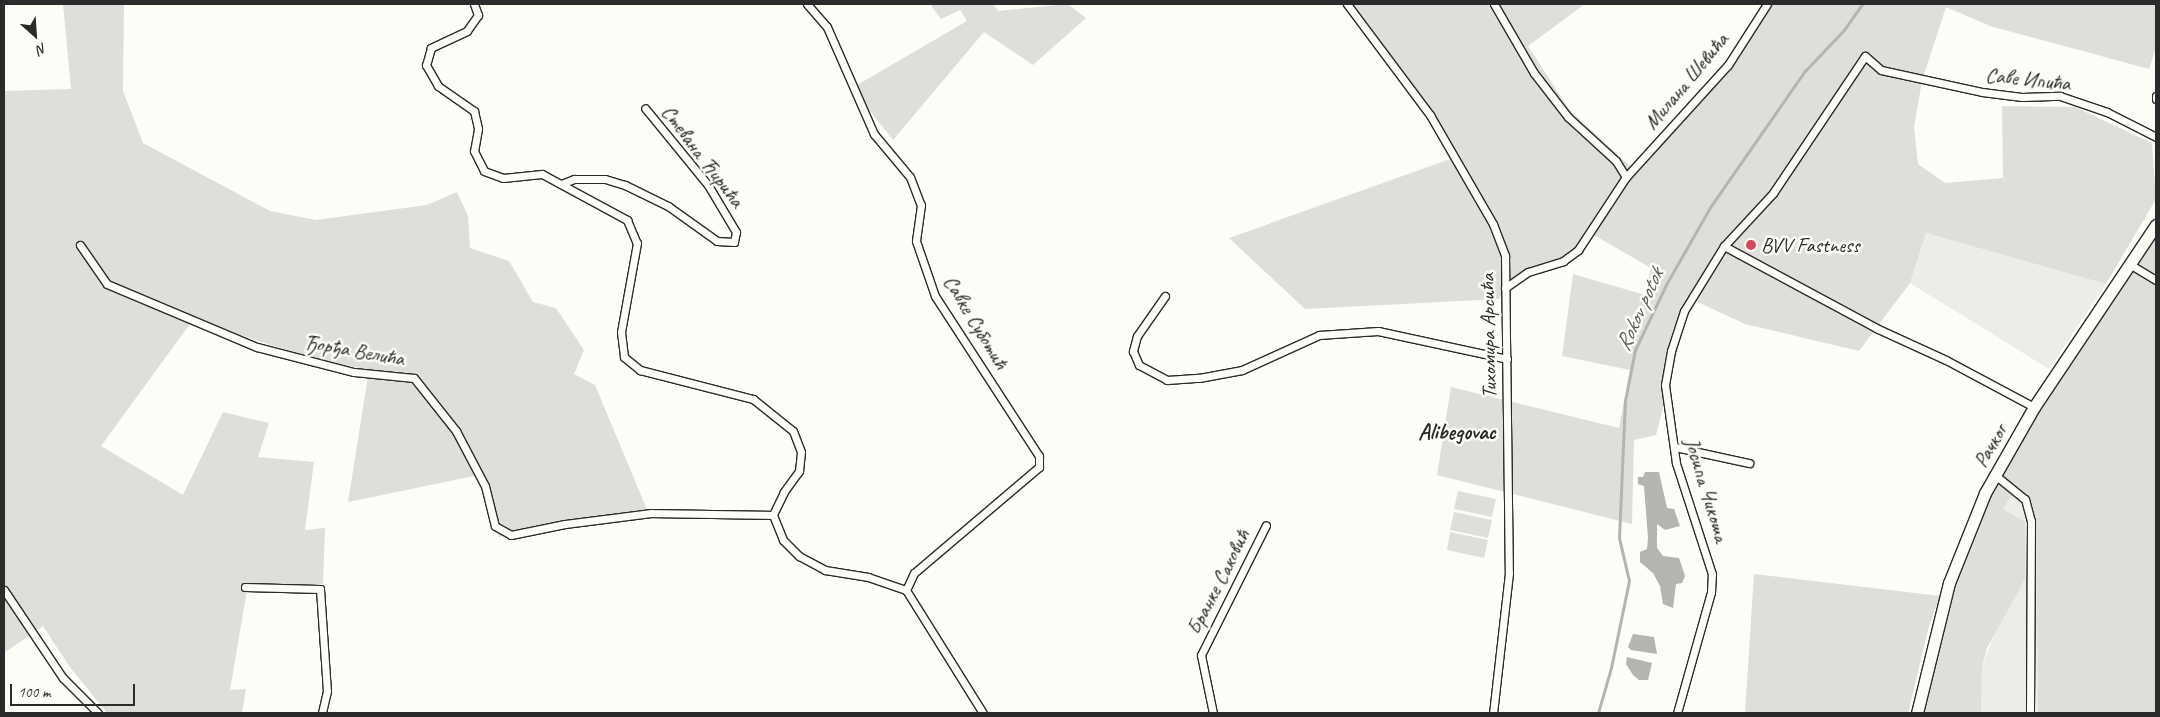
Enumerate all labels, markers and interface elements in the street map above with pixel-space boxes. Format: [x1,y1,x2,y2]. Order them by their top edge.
north arrow [10,10,60,60]
street label: Милана Шевића [1638,28,1734,134]
text: N [34,39,49,58]
street label: Саве Ипића [1985,62,2071,96]
street label: Стевана Ћирића [656,100,750,212]
place label: BVV Fastness [1761,232,1859,258]
marker: BVV Fastness [1745,239,1757,251]
water label: Rokov potok [1610,265,1670,355]
street label: Савке Суботић [938,270,1014,374]
street label: Тихомира Арсића [1474,274,1502,398]
street label: Ђорђа Велића [301,329,407,371]
district label: Alibegovac [1418,420,1496,446]
street label: Рачког [1968,420,2012,472]
street label: Јосипа Чикоша [1679,435,1735,545]
street label: Бранке Саковић [1181,526,1255,638]
scale bar [12,674,138,706]
text: 100 m [18,683,50,702]

